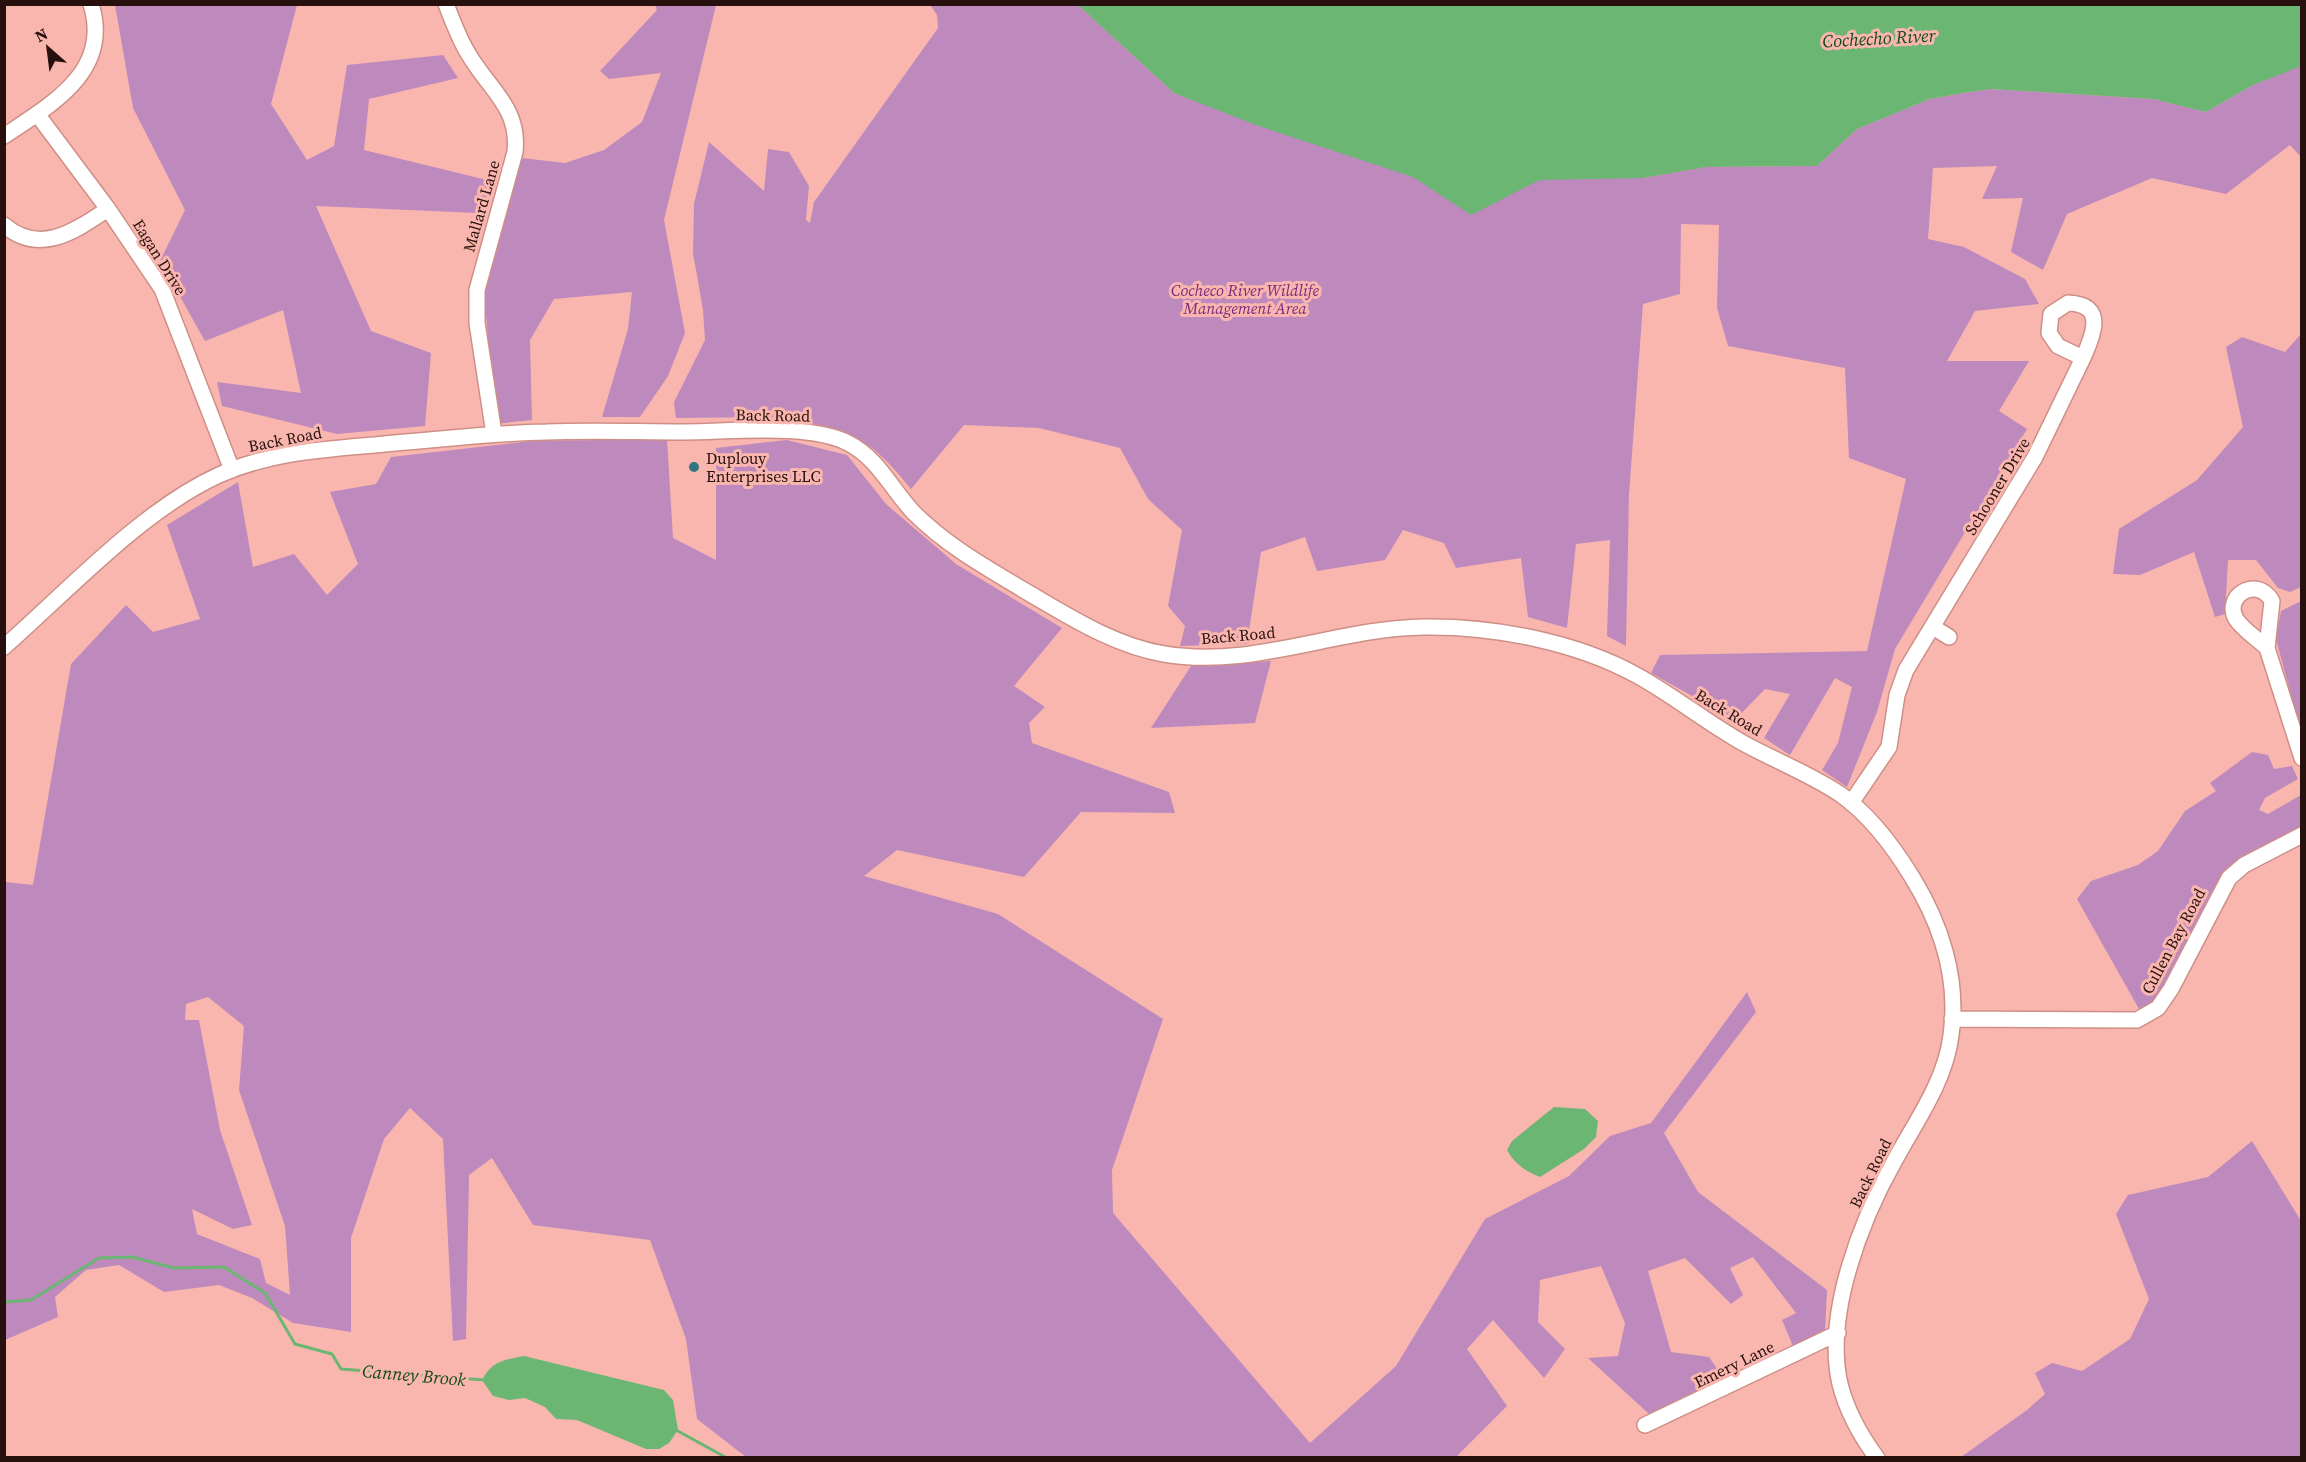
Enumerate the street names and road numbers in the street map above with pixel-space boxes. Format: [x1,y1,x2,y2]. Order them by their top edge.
street label: Mallard Lane [457,158,505,254]
street label: Eagan Drive [128,215,192,299]
street label: Back Road [736,403,810,427]
street label: Back Road [246,421,324,457]
street label: Schooner Drive [1959,433,2035,539]
street label: Back Road [1200,621,1276,649]
street label: Back Road [1691,683,1767,741]
street label: Cullen Bay Road [2136,884,2210,998]
street label: Back Road [1844,1135,1896,1211]
street label: Emery Lane [1690,1335,1778,1393]

